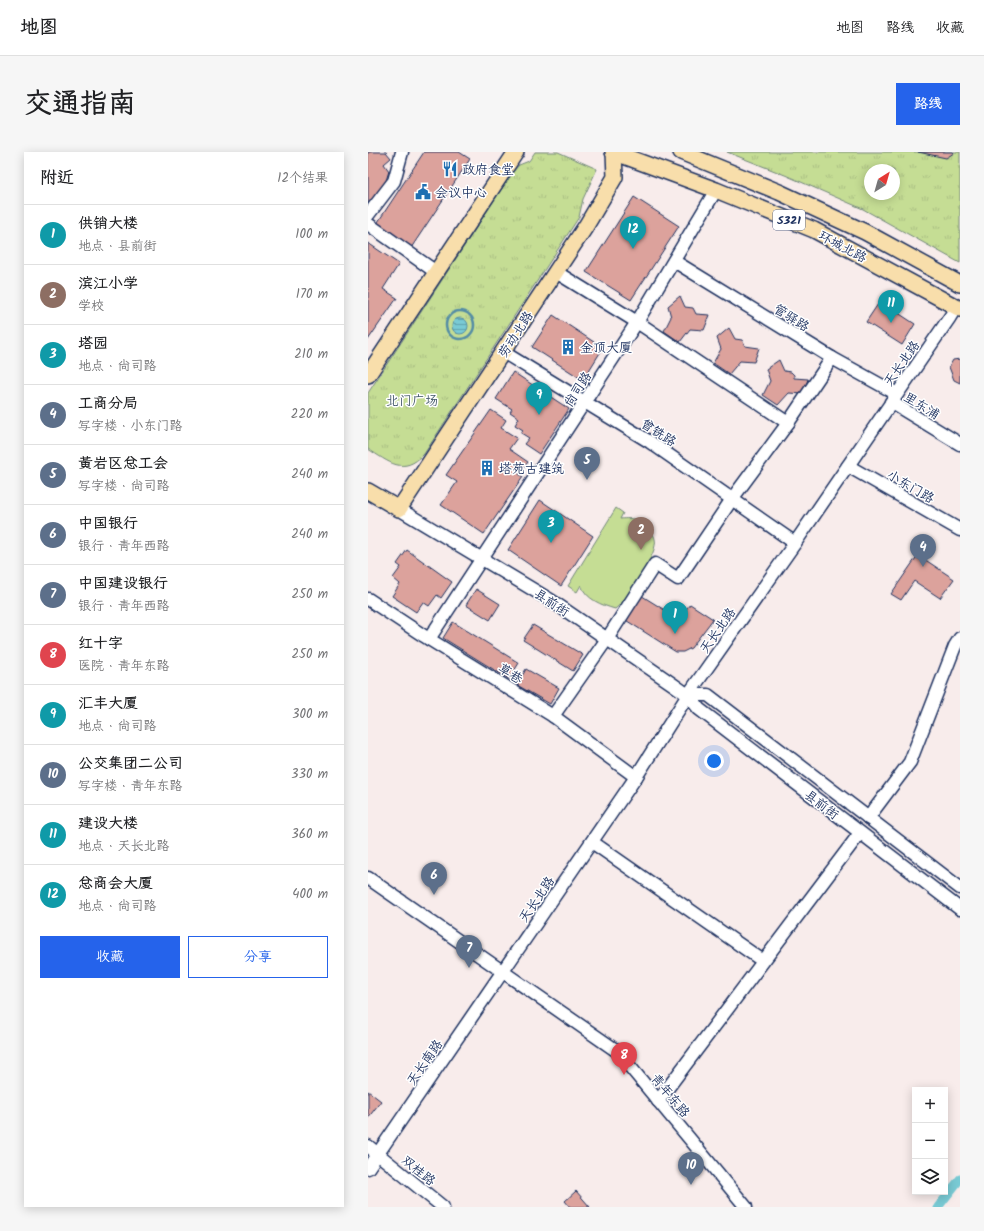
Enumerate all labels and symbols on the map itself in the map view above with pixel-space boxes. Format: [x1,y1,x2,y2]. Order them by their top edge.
restaurant icon: 政府食堂 [441,160,459,178]
place label: 政府食堂 [462,160,514,181]
north arrow [864,164,900,200]
public building icon: 会议中心 [414,183,432,201]
place label: 会议中心 [435,183,487,204]
road number: S321 [773,210,805,230]
pin: 12 [620,216,646,249]
street label: 环城北路 [814,226,870,269]
pin: 11 [878,290,904,323]
street label: 管驿路 [769,299,813,338]
street label: 劳动北路 [493,307,539,362]
street label: 天长北路 [879,337,926,391]
building icon: 金顶大厦 [559,338,577,356]
place label: 金顶大厦 [580,338,632,359]
street label: 尚司路 [559,368,598,412]
pin: 9 [526,382,552,415]
street label: 里东浦 [899,387,943,425]
park label: 北门广场 [386,391,438,412]
street label: 曾铣路 [636,414,680,453]
pin: 5 [574,447,600,480]
building icon: 塔苑古建筑 [478,459,496,477]
place label: 塔苑古建筑 [499,459,564,480]
street label: 小东门路 [882,465,938,509]
pin: 3 [538,510,564,543]
pin: 2 [628,517,654,550]
pin: 4 [910,534,936,567]
street label: 县前街 [529,584,573,623]
pin: 1 [662,601,688,634]
street label: 天长北路 [695,604,742,658]
street label: 草巷 [494,658,527,690]
your location [704,751,724,771]
street label: 县前街 [799,785,843,825]
pin: 6 [421,862,447,895]
street label: 天长北路 [514,872,560,927]
pin: 7 [456,935,482,968]
street label: 天长南路 [402,1036,449,1090]
pin: 8 [611,1042,637,1075]
street label: 青年东路 [645,1069,695,1123]
street label: 双桂路 [396,1151,440,1192]
pin: 10 [678,1152,704,1185]

